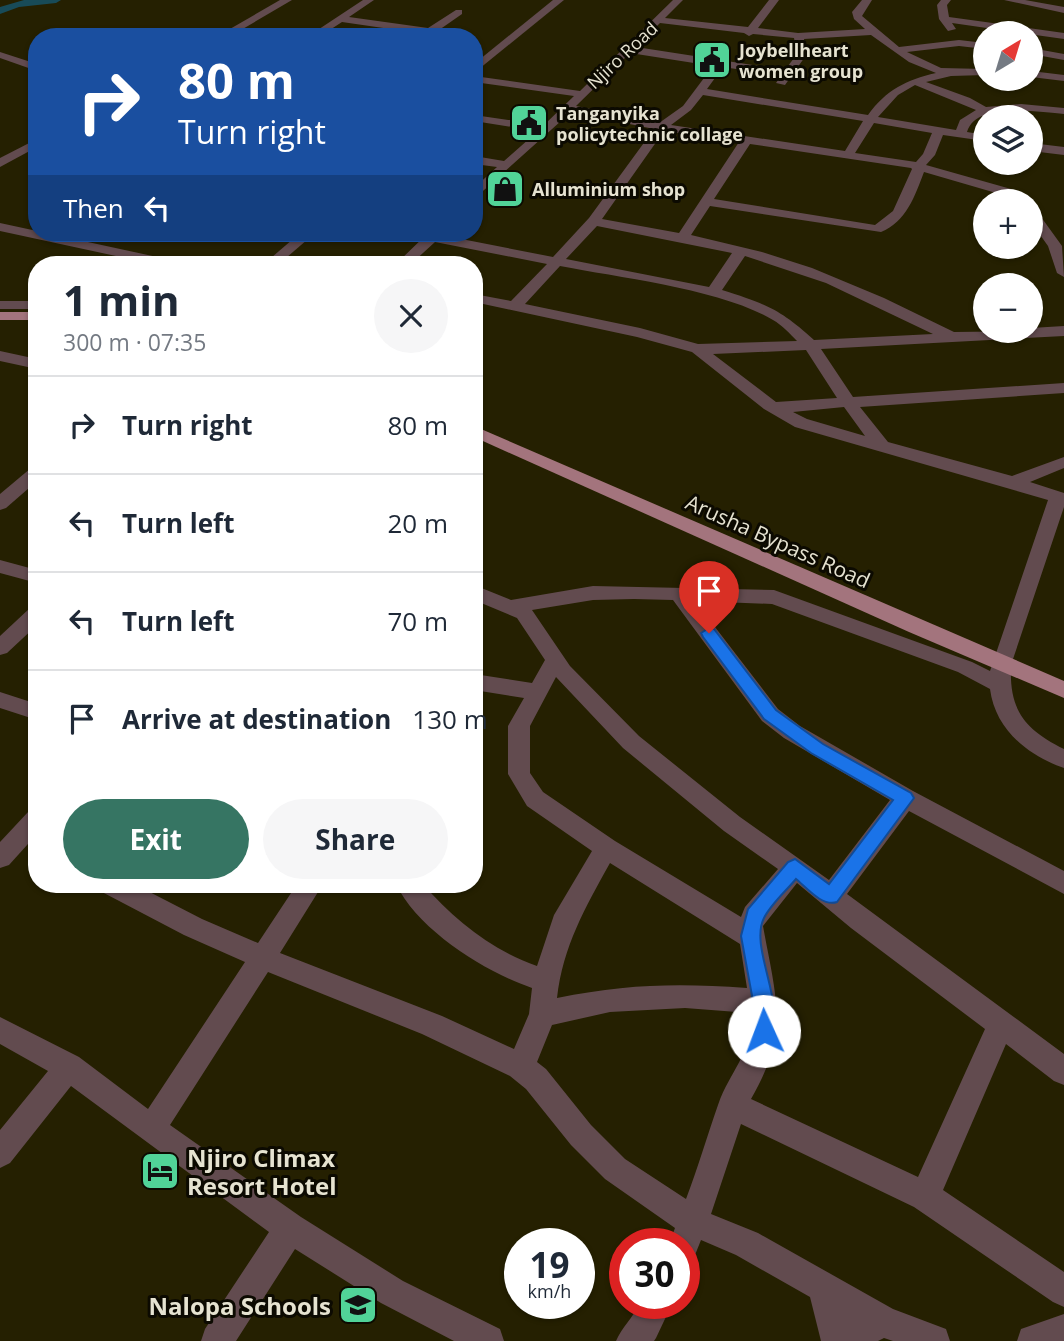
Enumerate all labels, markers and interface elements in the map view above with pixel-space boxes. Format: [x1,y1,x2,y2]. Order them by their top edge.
street label: Njiro Road [581,16,663,94]
north arrow [973,21,1043,91]
map controls [973,21,1043,343]
place label: Joybellheart women group [737,38,863,83]
public building icon: Joybellheart women group [691,39,733,81]
text: 80 m [178,47,295,113]
icon: right [63,56,154,147]
place label: Tanganyika policytechnic collage [556,101,743,146]
public building icon: Tanganyika policytechnic collage [508,102,550,144]
button: layers [973,105,1043,175]
text: Turn right [178,110,326,153]
shop icon: Alluminium shop [484,168,526,210]
place label: Alluminium shop [532,177,685,201]
icon: left [138,189,176,227]
button: + [973,189,1043,259]
text: Then [63,190,124,226]
text: 1 min [63,271,180,328]
button: − [973,273,1043,343]
button: close [374,279,448,353]
text: 300 m · 07:35 [63,326,206,358]
icon: right [63,406,101,444]
text: Turn right [122,407,253,443]
text: 80 m [387,407,448,443]
street label: Arusha Bypass Road [681,488,875,594]
icon: left [63,504,101,542]
text: Turn left [122,505,234,541]
text: 20 m [387,505,448,541]
pin [679,561,739,633]
icon: arrive [690,572,728,610]
icon: left [63,602,101,640]
text: Turn left [122,603,234,639]
text: 70 m [387,603,448,639]
icon: arrive [63,700,101,738]
text: Arrive at destination [122,701,391,737]
text: 130 m [412,701,488,737]
button: Exit [63,799,249,879]
button: Share [263,799,448,879]
position arrow [727,994,801,1068]
place label: Njiro Climax Resort Hotel [187,1141,337,1202]
hotel icon: Njiro Climax Resort Hotel [139,1150,181,1192]
speed limit sign: 30 [609,1228,700,1319]
text: 19 [529,1241,570,1288]
text: km/h [528,1279,571,1303]
school or university icon: Nalopa Schools [337,1284,379,1326]
place label: Nalopa Schools [149,1289,331,1322]

